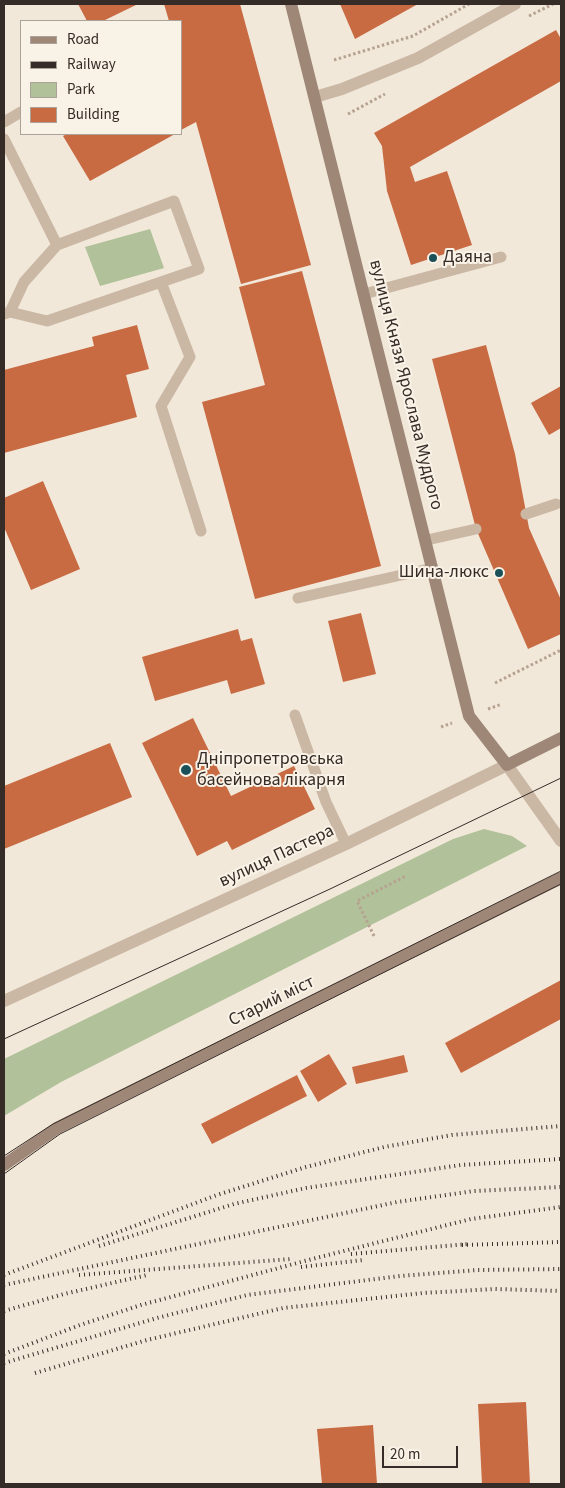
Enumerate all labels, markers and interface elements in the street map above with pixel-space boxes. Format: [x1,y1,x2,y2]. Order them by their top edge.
legend [20,20,182,135]
text: Road [67,29,99,50]
text: Railway [67,54,116,75]
text: Park [67,79,95,100]
text: Building [67,104,119,125]
place label: Даяна [443,247,492,269]
marker: Даяна [427,252,439,264]
street label: вулиця Князя Ярослава Мудрого [363,258,447,512]
place label: Шина-люкс [399,562,489,584]
marker: Шина-люкс [493,567,505,579]
place label: Дніпропетровська басейнова лікарня [197,749,345,792]
marker: Дніпропетровська басейнова лікарня [179,763,193,777]
street label: вулиця Пастера [216,821,338,893]
street label: Старий міст [226,972,318,1032]
scale bar [385,1436,461,1468]
text: 20 m [390,1444,420,1465]

